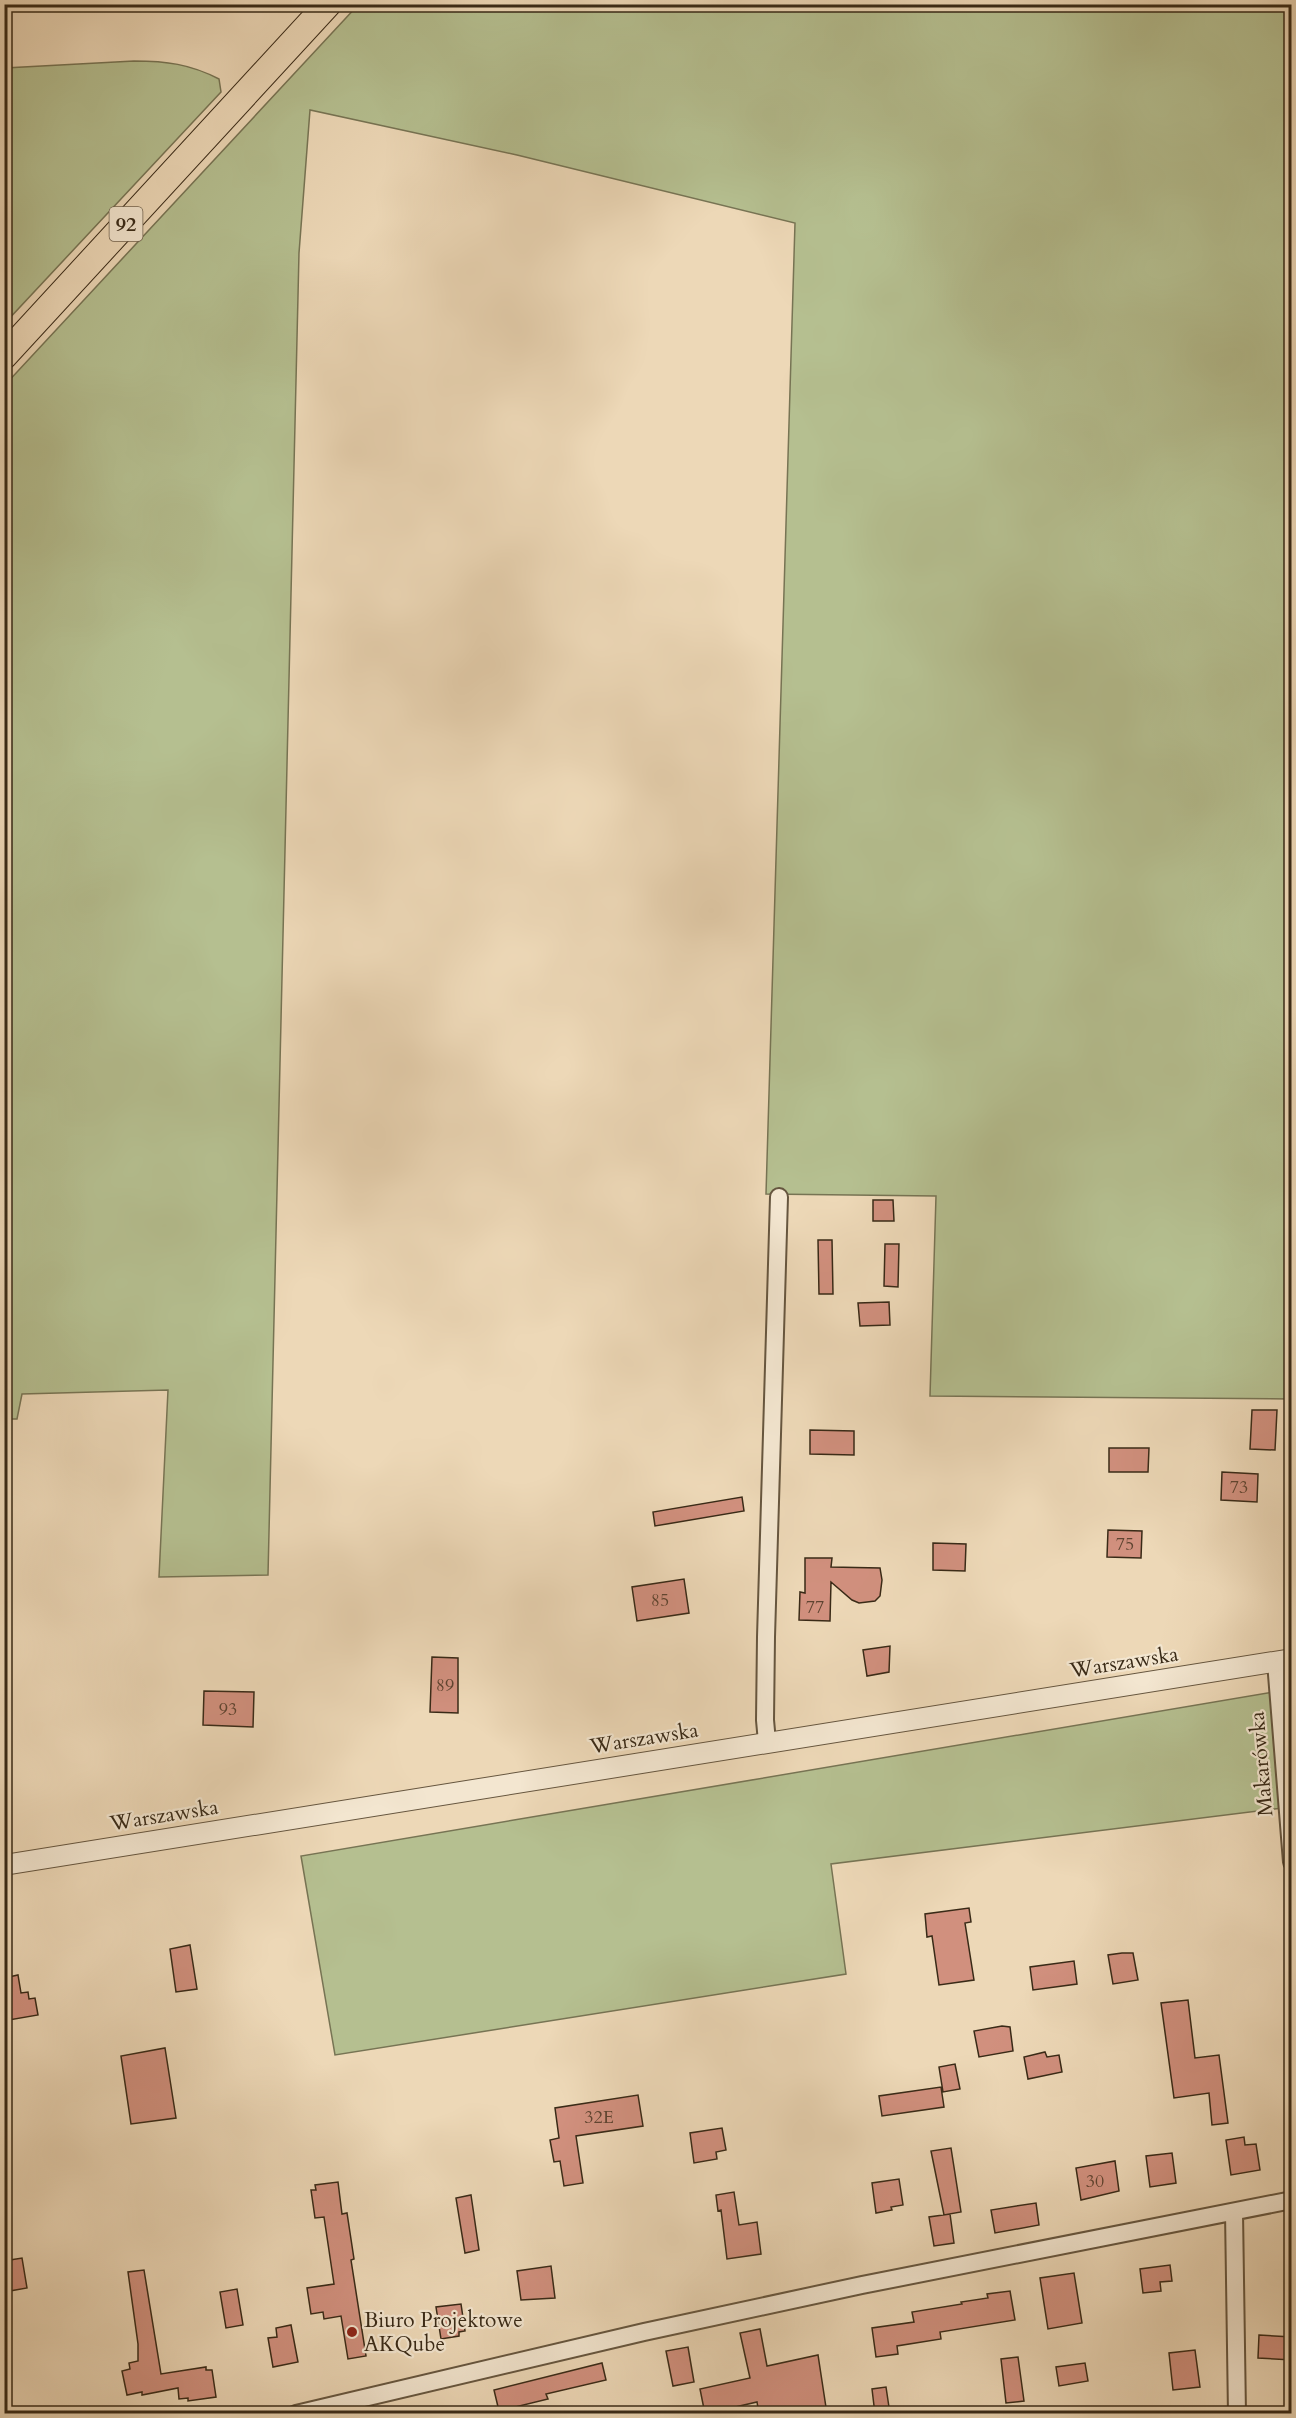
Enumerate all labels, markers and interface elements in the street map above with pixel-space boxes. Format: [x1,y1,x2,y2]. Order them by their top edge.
road number: 92 [110,207,142,241]
house number: 73 [1230,1475,1248,1500]
house number: 75 [1116,1532,1134,1557]
house number: 85 [651,1588,669,1613]
house number: 77 [806,1595,824,1620]
street label: Warszawska [1067,1640,1180,1686]
house number: 89 [436,1673,454,1698]
house number: 93 [219,1697,237,1722]
street label: Makarówka [1242,1710,1281,1818]
street label: Warszawska [587,1716,700,1762]
street label: Warszawska [107,1793,220,1839]
house number: 32E [584,2105,614,2130]
house number: 30 [1086,2169,1104,2194]
place label: Biuro Projektowe AKQube [364,2306,523,2359]
marker: Biuro Projektowe AKQube [345,2325,359,2339]

